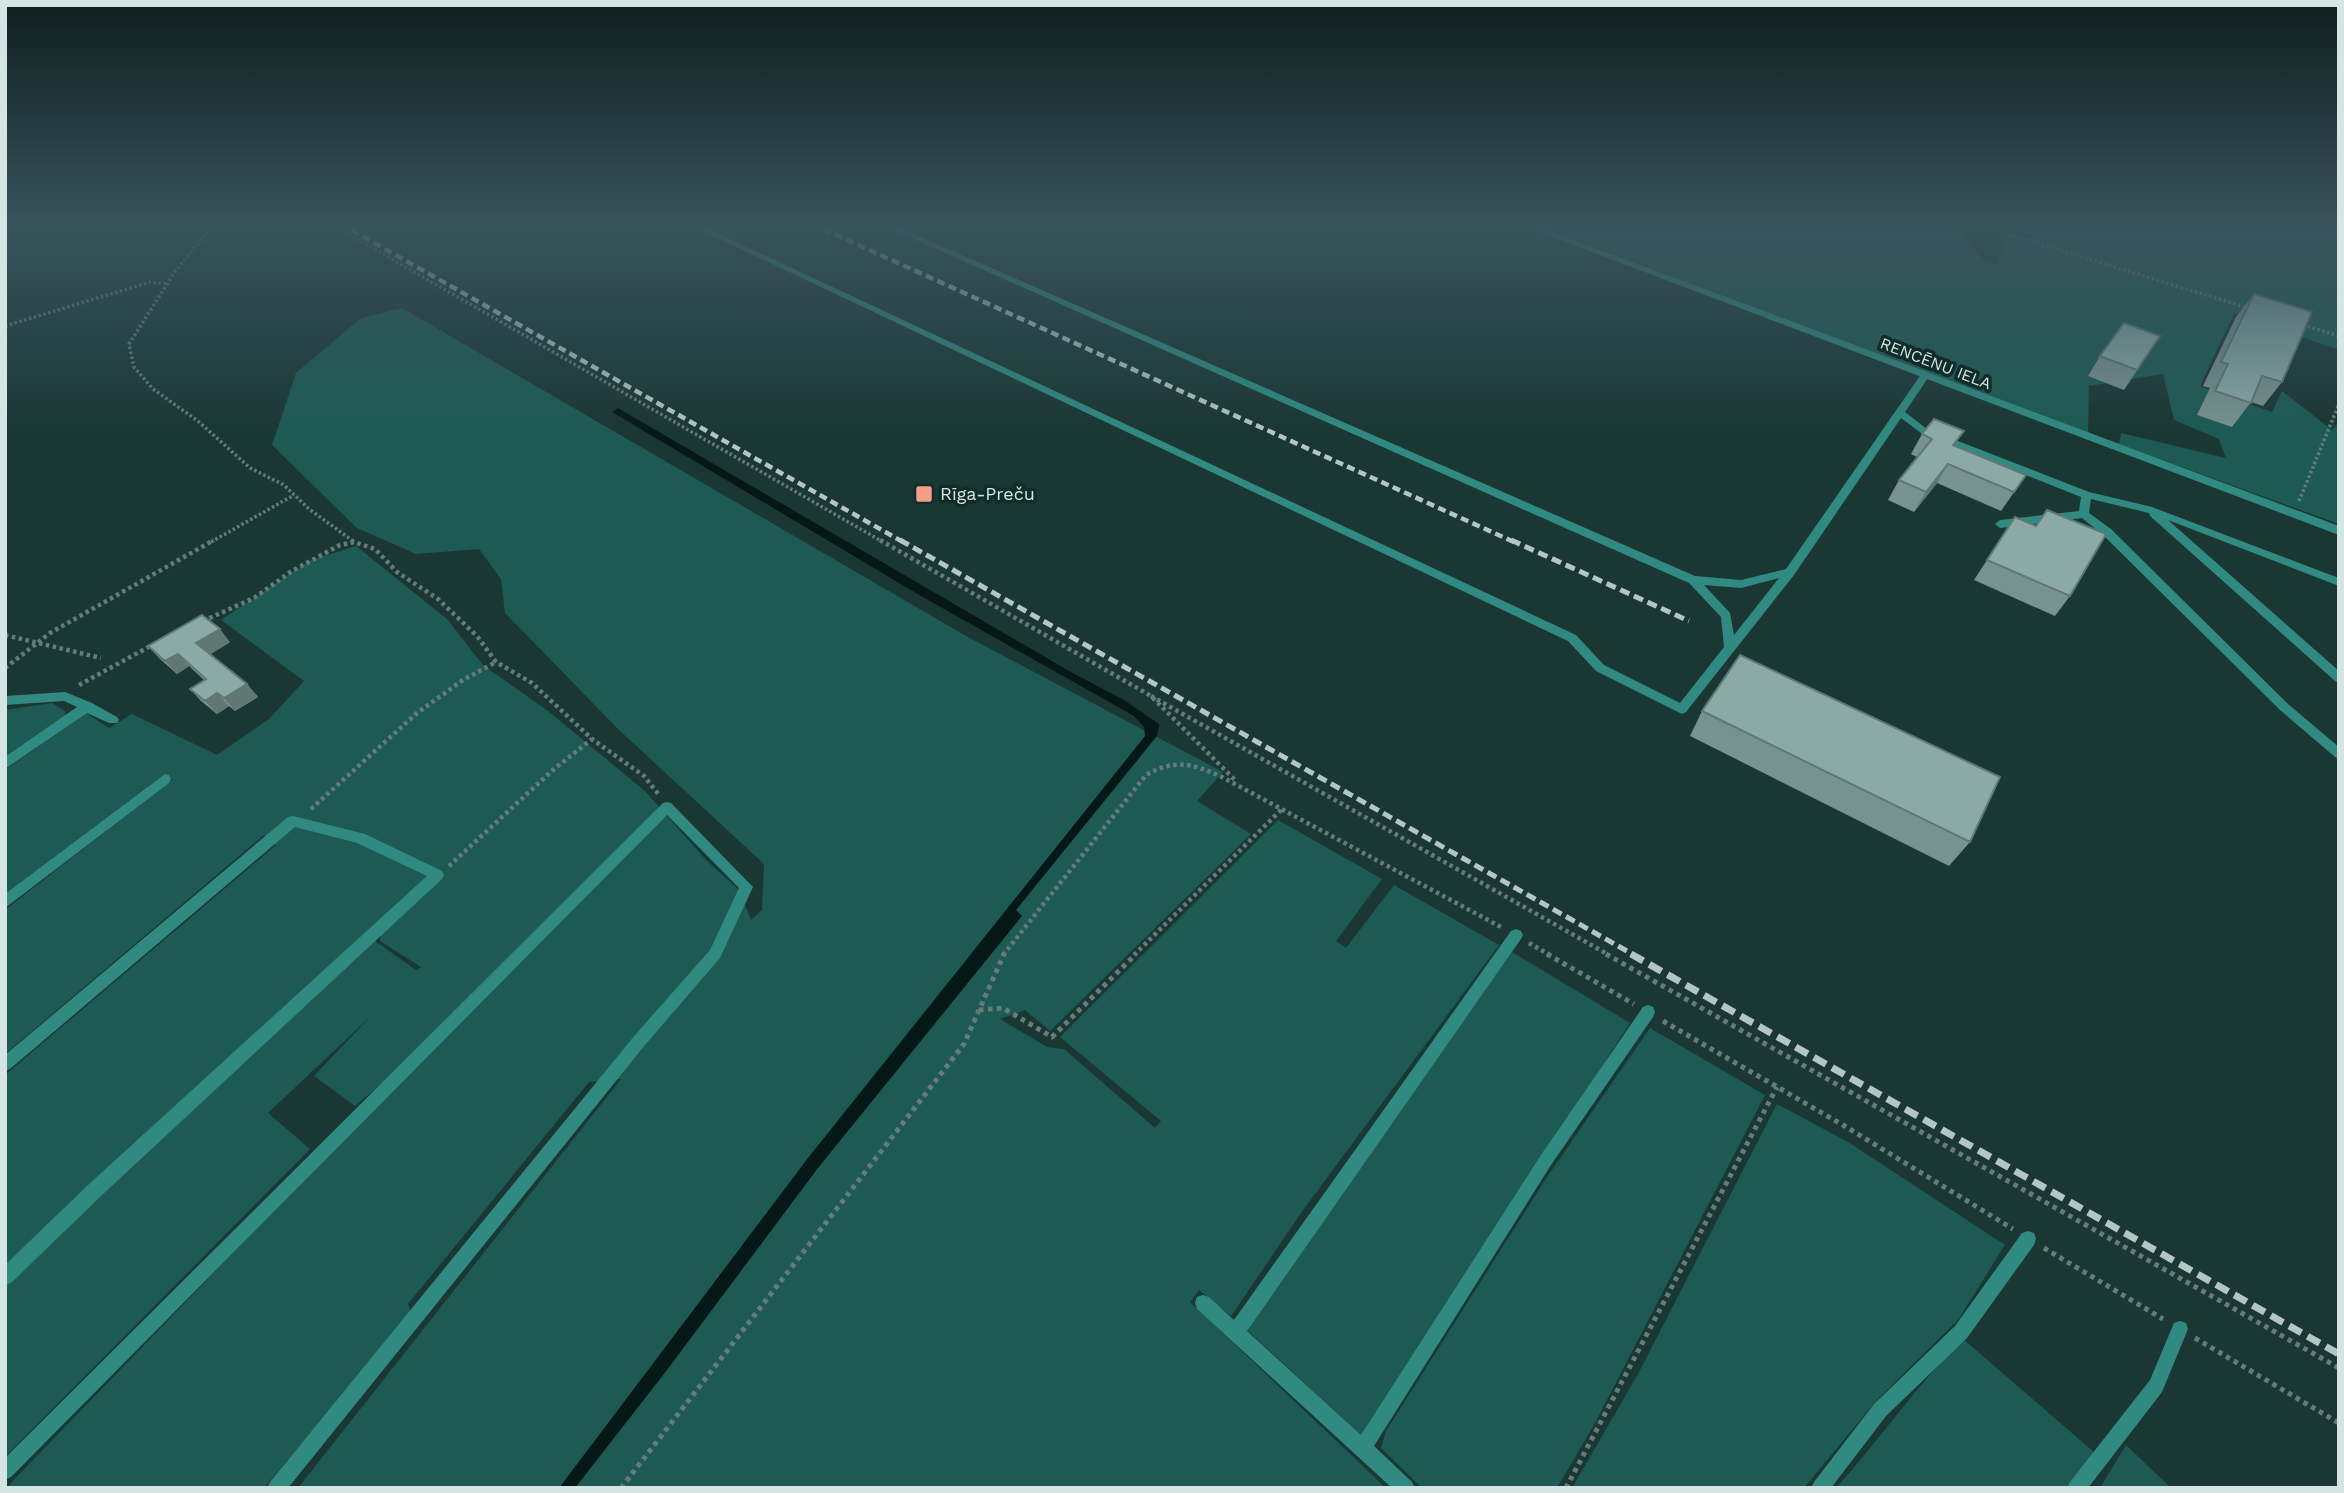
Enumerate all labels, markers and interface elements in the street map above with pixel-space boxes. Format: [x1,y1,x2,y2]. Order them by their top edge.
street label: RENCĒNU IELA [1878,334,1994,394]
place label: Rīga-Preču [940,483,1035,504]
marker: Rīga-Preču [914,484,934,504]

